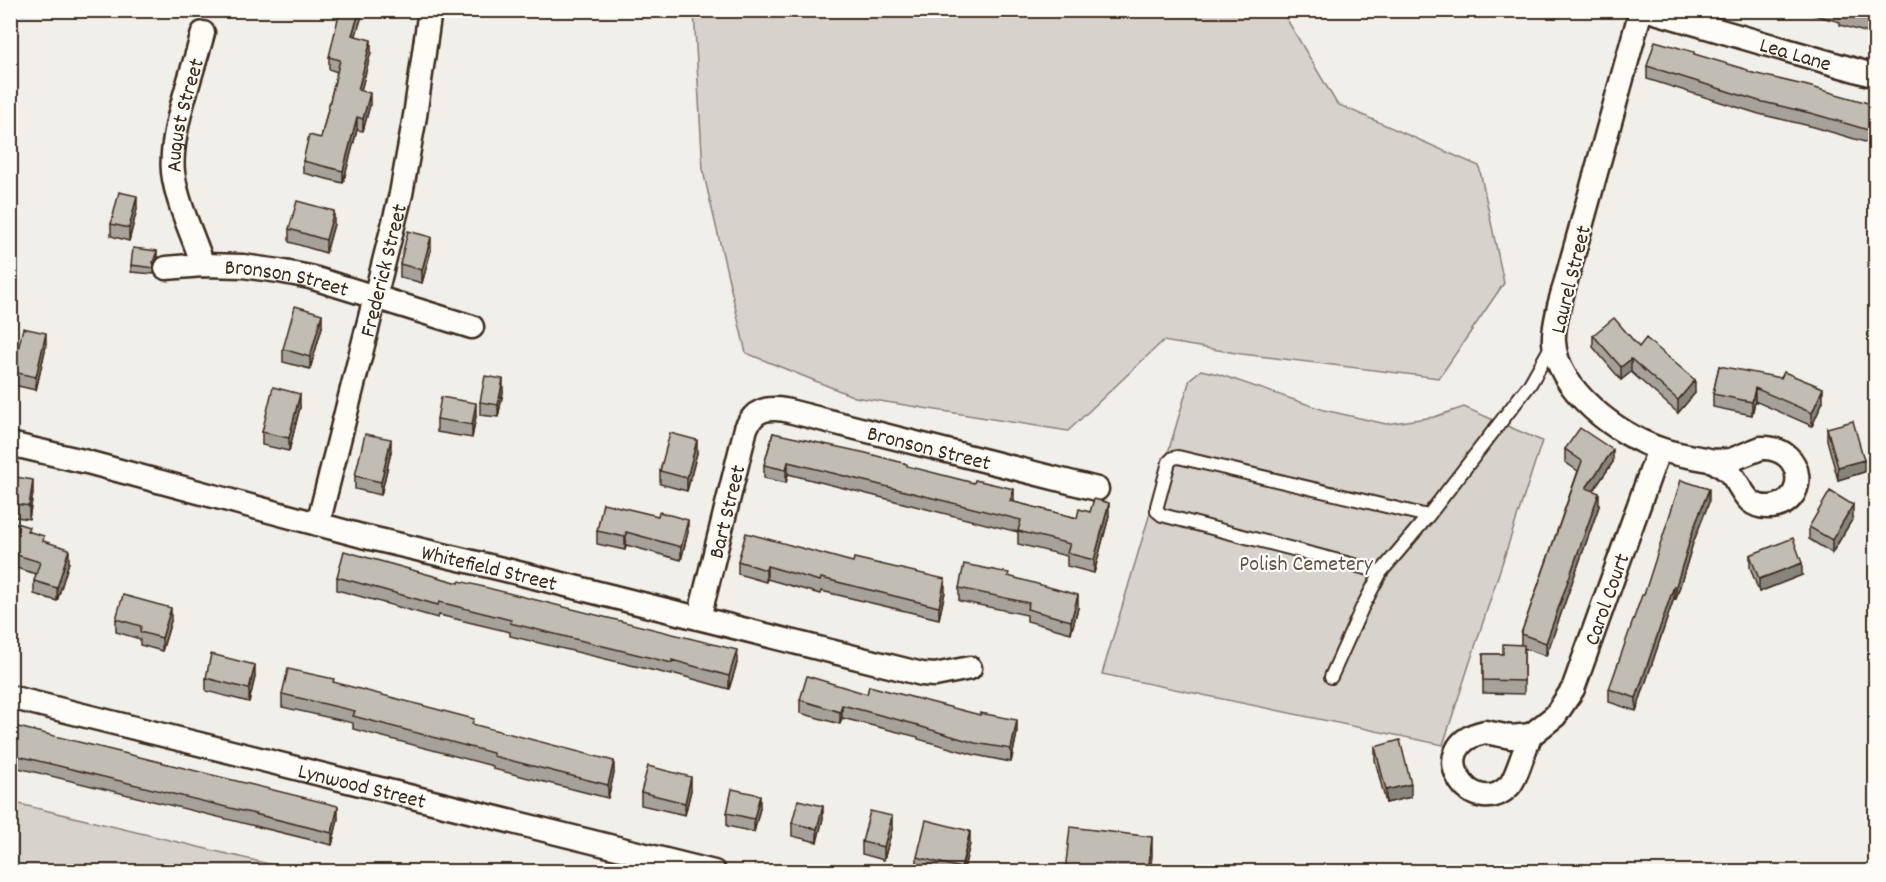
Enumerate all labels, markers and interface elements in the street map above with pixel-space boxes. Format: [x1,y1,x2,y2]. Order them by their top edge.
street label: Lea Lane [1755,31,1834,81]
street label: August Street [160,55,214,173]
street label: Frederick Street [354,201,417,341]
street label: Laurel Street [1544,223,1601,337]
street label: Bronson Street [224,254,352,307]
street label: Bronson Street [864,419,994,480]
street label: Bart Street [702,462,755,562]
street label: Whitefield Street [418,539,560,601]
street label: Carol Court [1578,549,1639,650]
park label: Polish Cemetery [1239,550,1374,581]
street label: Lynwood Street [294,757,429,819]

